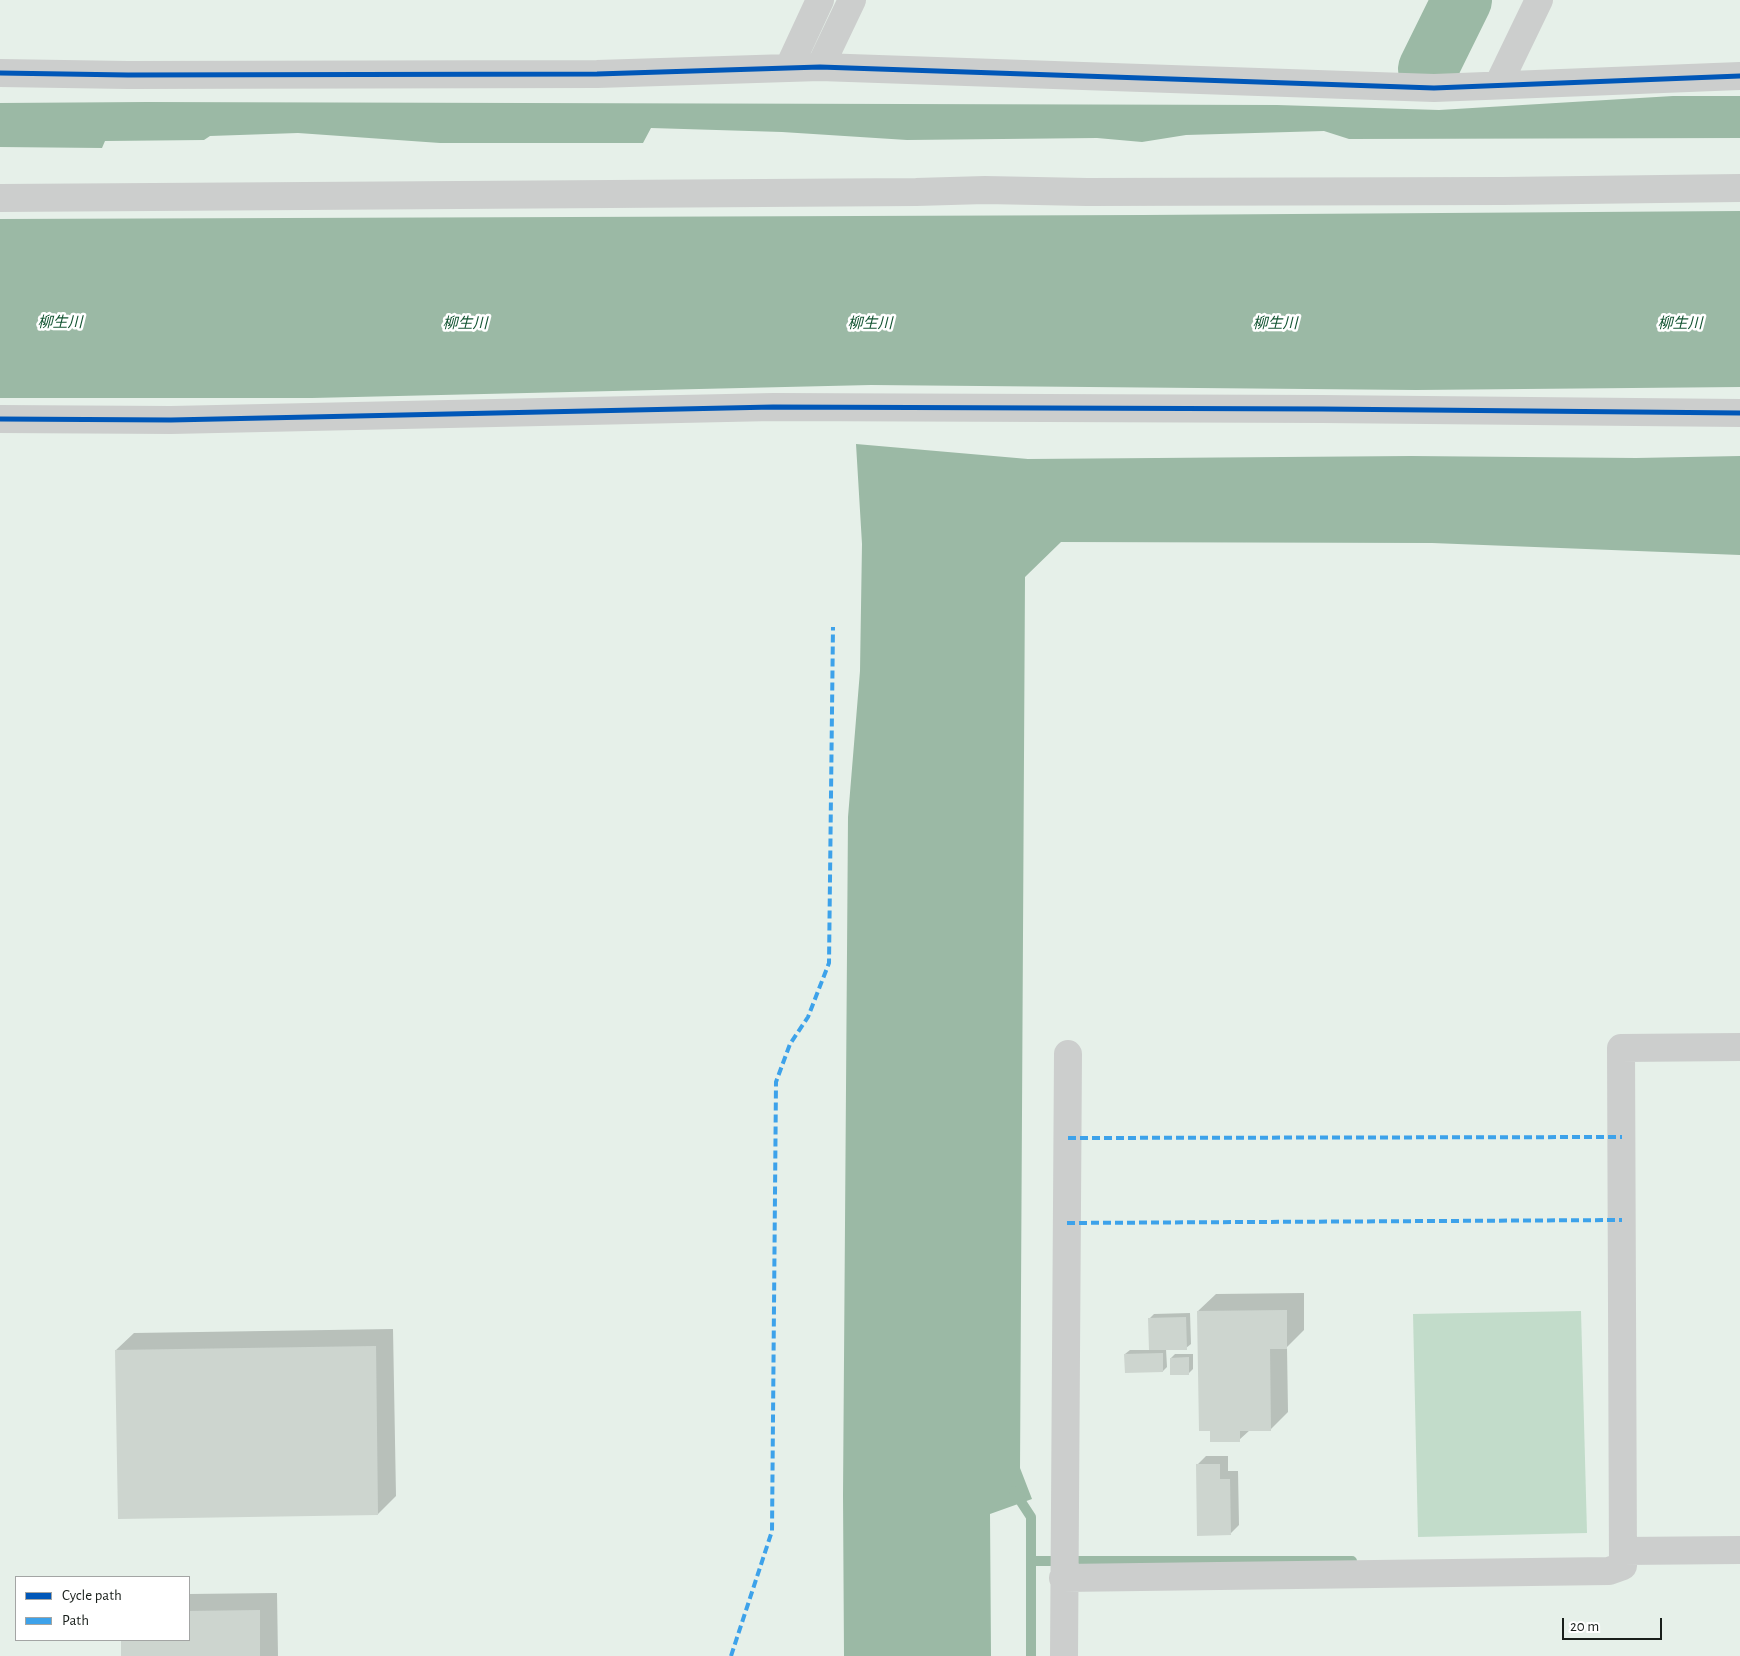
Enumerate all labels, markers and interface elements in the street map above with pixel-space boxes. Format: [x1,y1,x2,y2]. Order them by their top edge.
water label: 柳生川 [38,313,82,331]
water label: 柳生川 [443,314,487,332]
water label: 柳生川 [848,314,892,332]
water label: 柳生川 [1253,314,1297,332]
water label: 柳生川 [1658,314,1702,332]
legend [15,1576,190,1641]
text: Cycle path [62,1588,122,1603]
scale bar [1565,1608,1665,1640]
text: Path [62,1613,89,1628]
text: 20 m [1570,1619,1599,1634]

